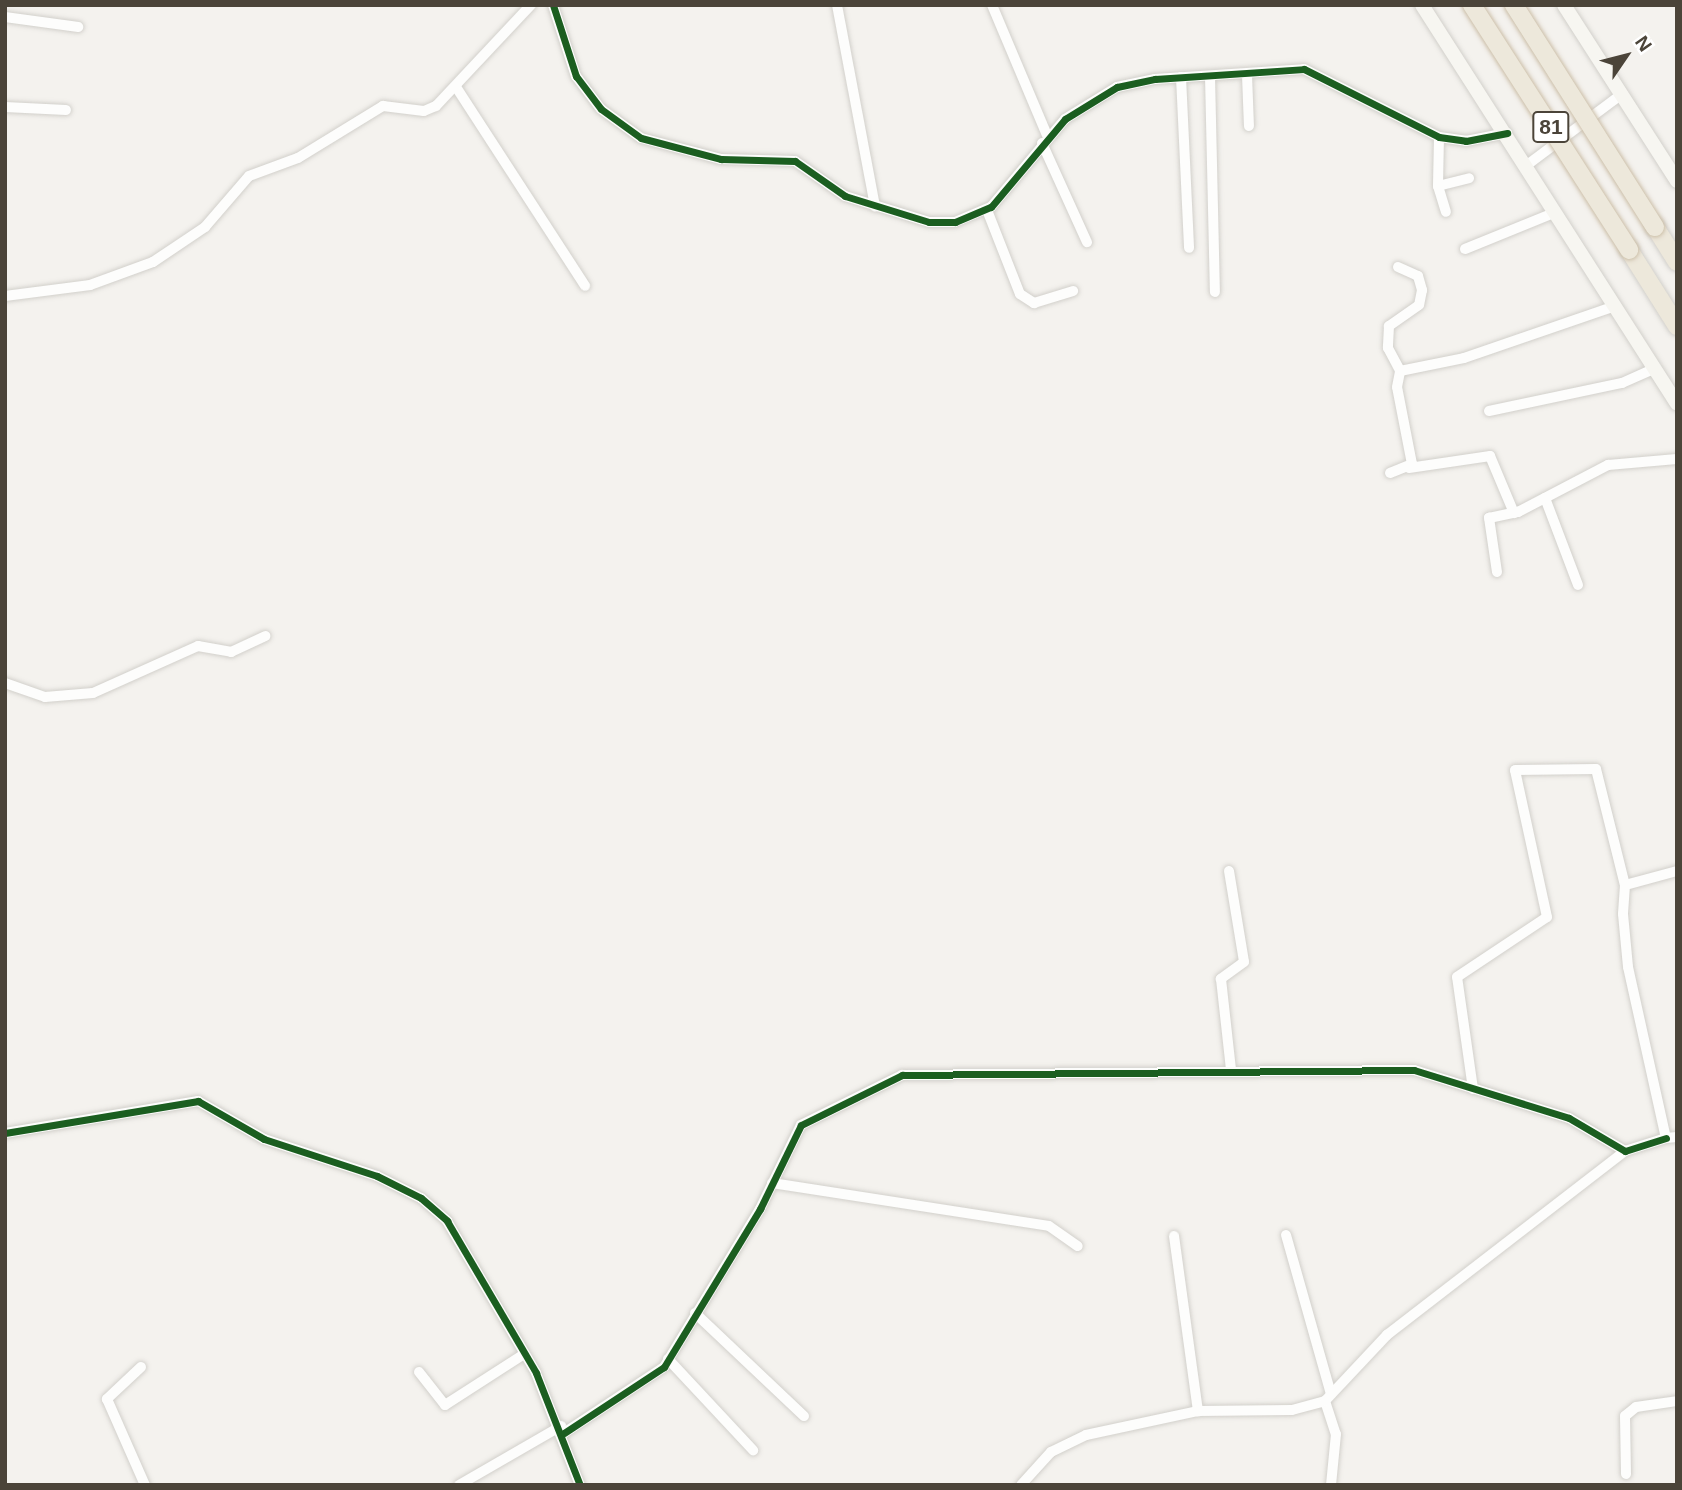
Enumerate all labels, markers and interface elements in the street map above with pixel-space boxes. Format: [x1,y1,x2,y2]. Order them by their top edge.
north arrow [1591,21,1661,91]
text: N [1631,32,1656,55]
road number: 81 [1532,110,1570,144]

